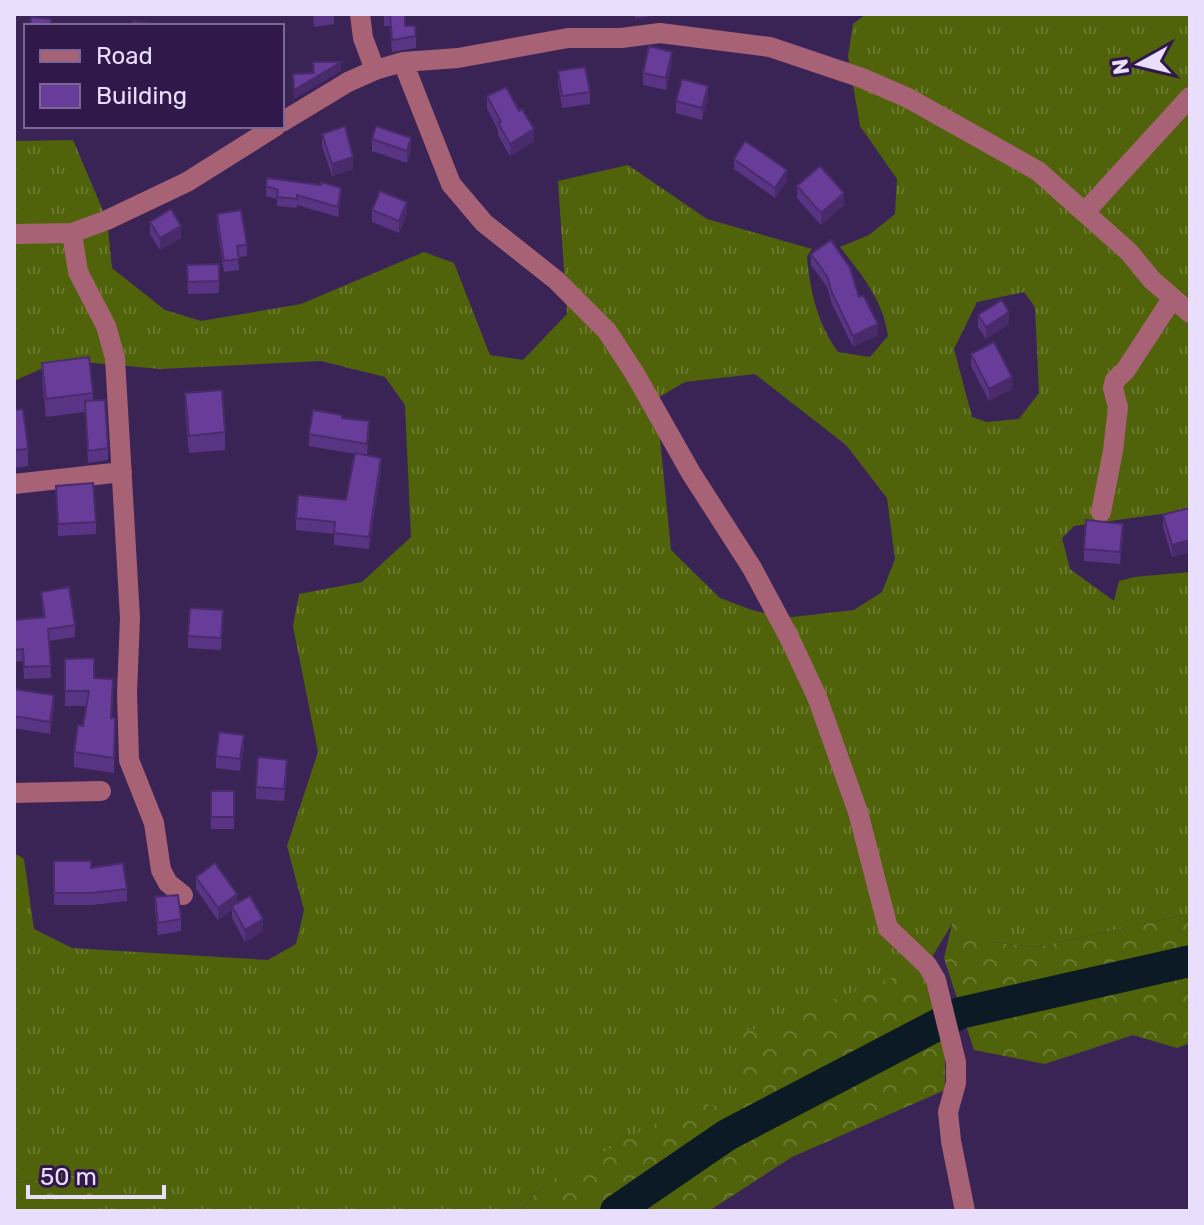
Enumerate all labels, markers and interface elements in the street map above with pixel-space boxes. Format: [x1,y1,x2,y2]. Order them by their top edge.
legend [24,24,284,128]
north arrow [1100,24,1180,104]
text: Road [96,42,153,70]
text: N [1106,57,1135,76]
text: Building [96,82,187,110]
scale bar [28,1149,164,1199]
text: 50 m [40,1163,97,1191]

